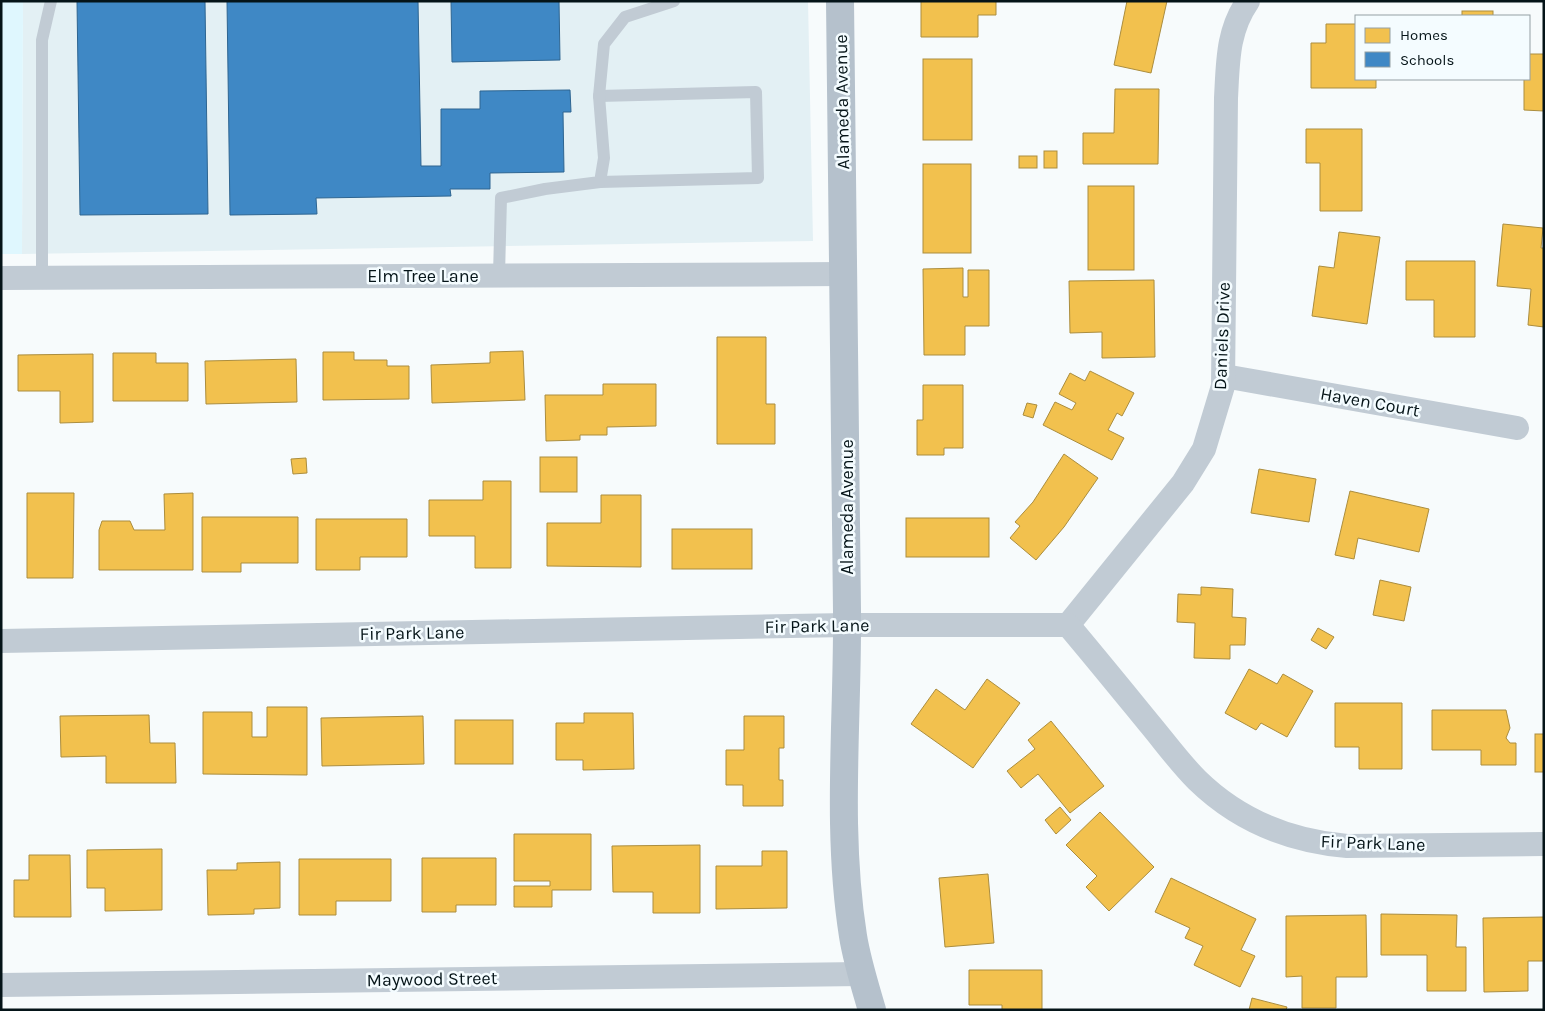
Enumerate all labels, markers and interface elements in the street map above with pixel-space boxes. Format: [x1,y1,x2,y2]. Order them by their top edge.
legend [1355,15,1530,80]
text: Homes [1400,26,1448,44]
street label: Alameda Avenue [830,34,854,170]
text: Schools [1400,51,1454,69]
street label: Elm Tree Lane [367,265,479,287]
street label: Daniels Drive [1209,282,1235,390]
street label: Haven Court [1319,382,1422,422]
street label: Alameda Avenue [836,439,858,575]
street label: Fir Park Lane [764,614,870,638]
street label: Fir Park Lane [359,621,465,645]
street label: Fir Park Lane [1320,830,1426,856]
street label: Maywood Street [367,967,498,991]

